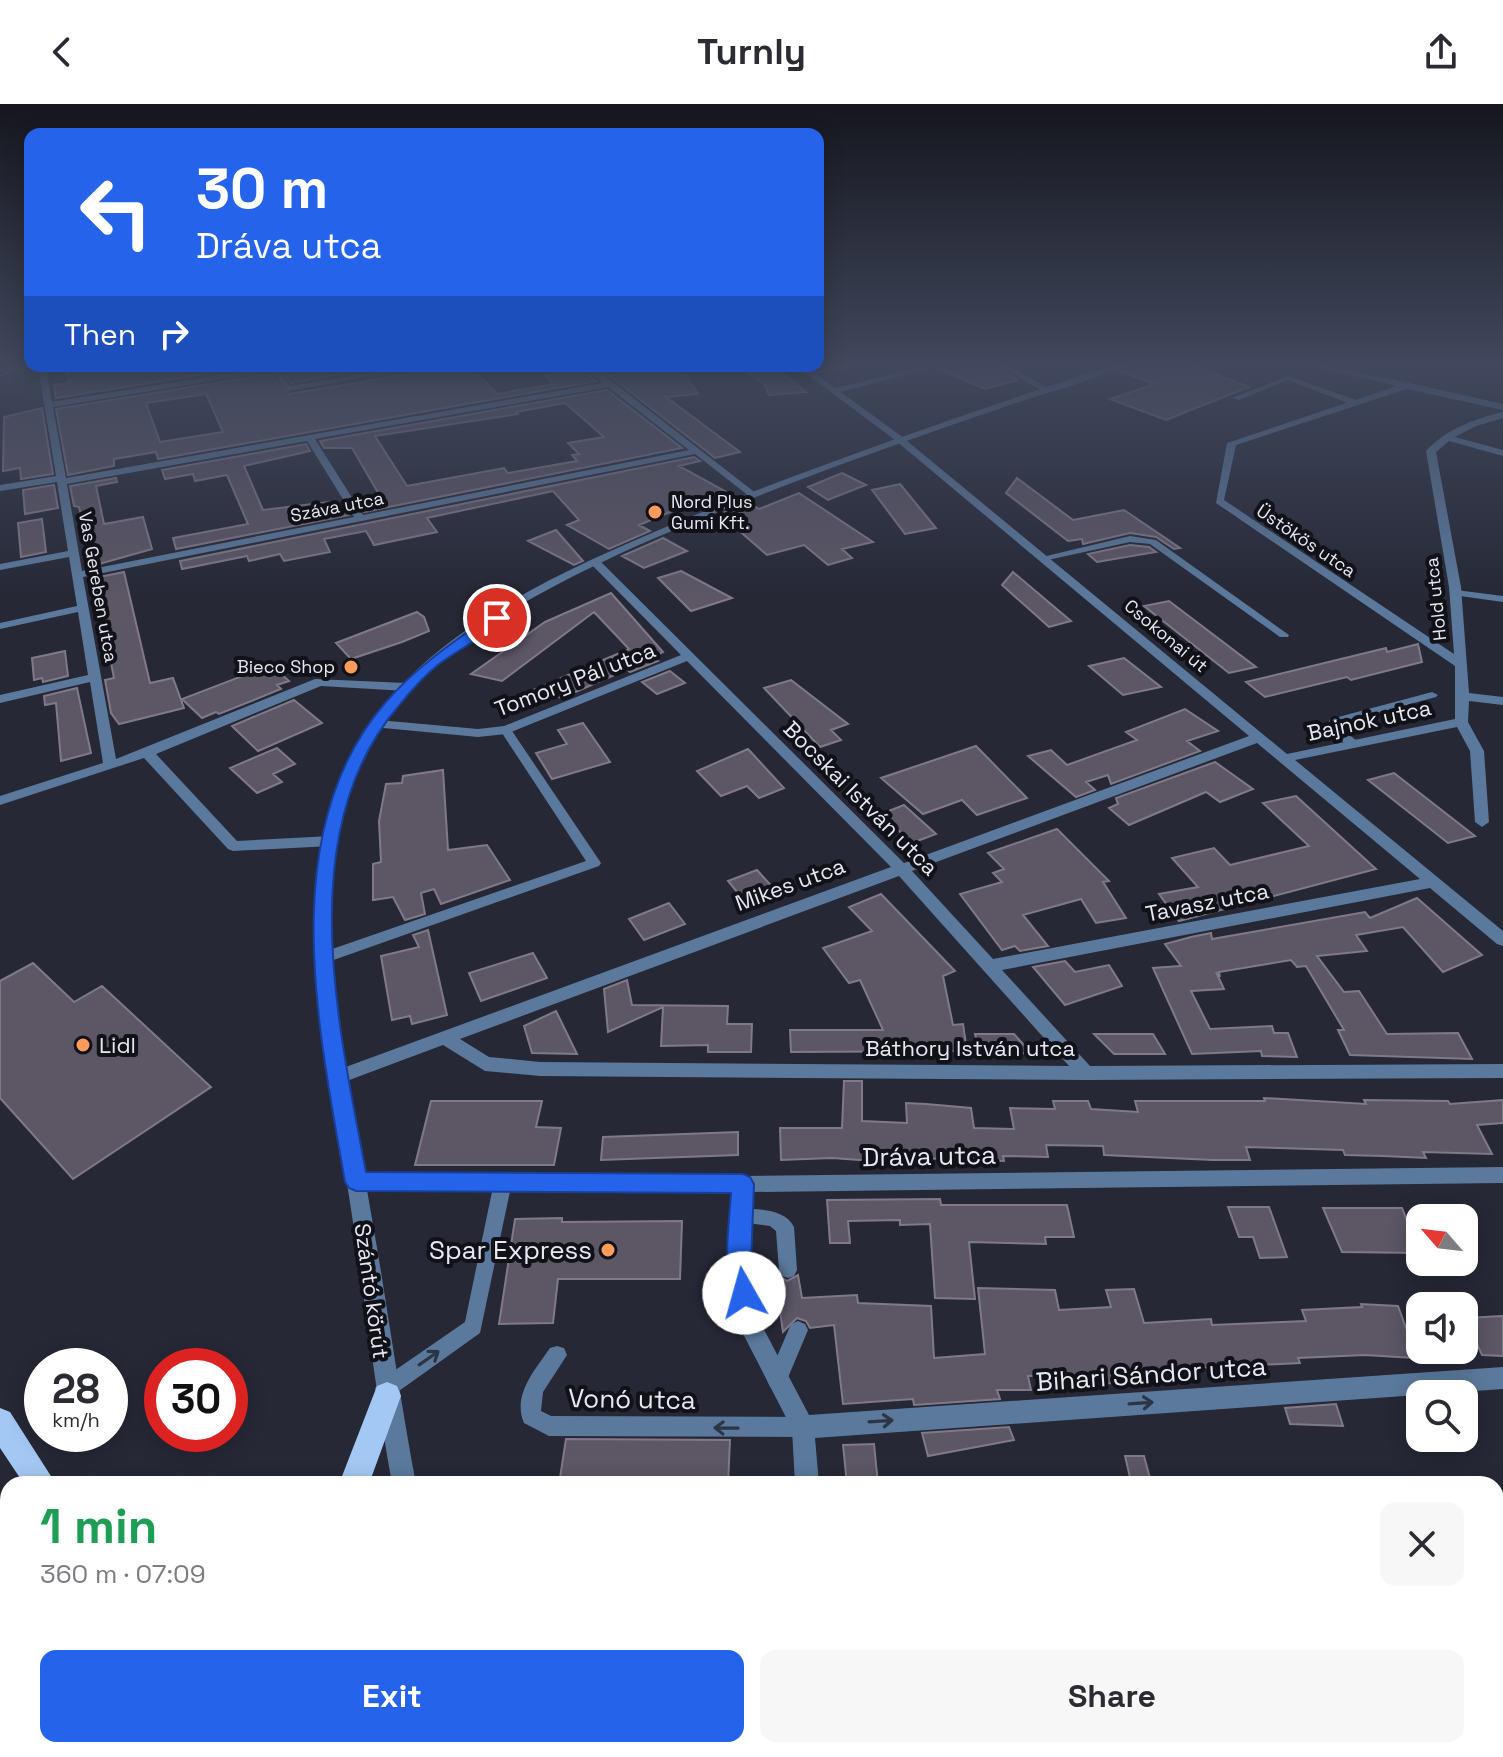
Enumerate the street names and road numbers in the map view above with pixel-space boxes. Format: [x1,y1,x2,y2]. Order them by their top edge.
street label: Száva utca [288,486,386,527]
street label: Üstökös utca [1252,499,1360,582]
street label: Vas Gereben utca [74,510,123,664]
street label: Hold utca [1420,556,1451,642]
street label: Csokonai út [1120,594,1213,677]
street label: Tomory Pál utca [491,635,660,723]
street label: Bajnok utca [1304,693,1434,747]
street label: Bocskai István utca [778,715,944,881]
street label: Mikes utca [731,851,849,917]
street label: Tavasz utca [1143,876,1271,928]
street label: Báthory István utca [865,1034,1075,1062]
street label: Dráva utca [862,1138,996,1174]
street label: Szántó körút [349,1222,395,1360]
street label: Bihari Sándor utca [1034,1349,1268,1399]
street label: Vonó utca [568,1381,696,1417]

